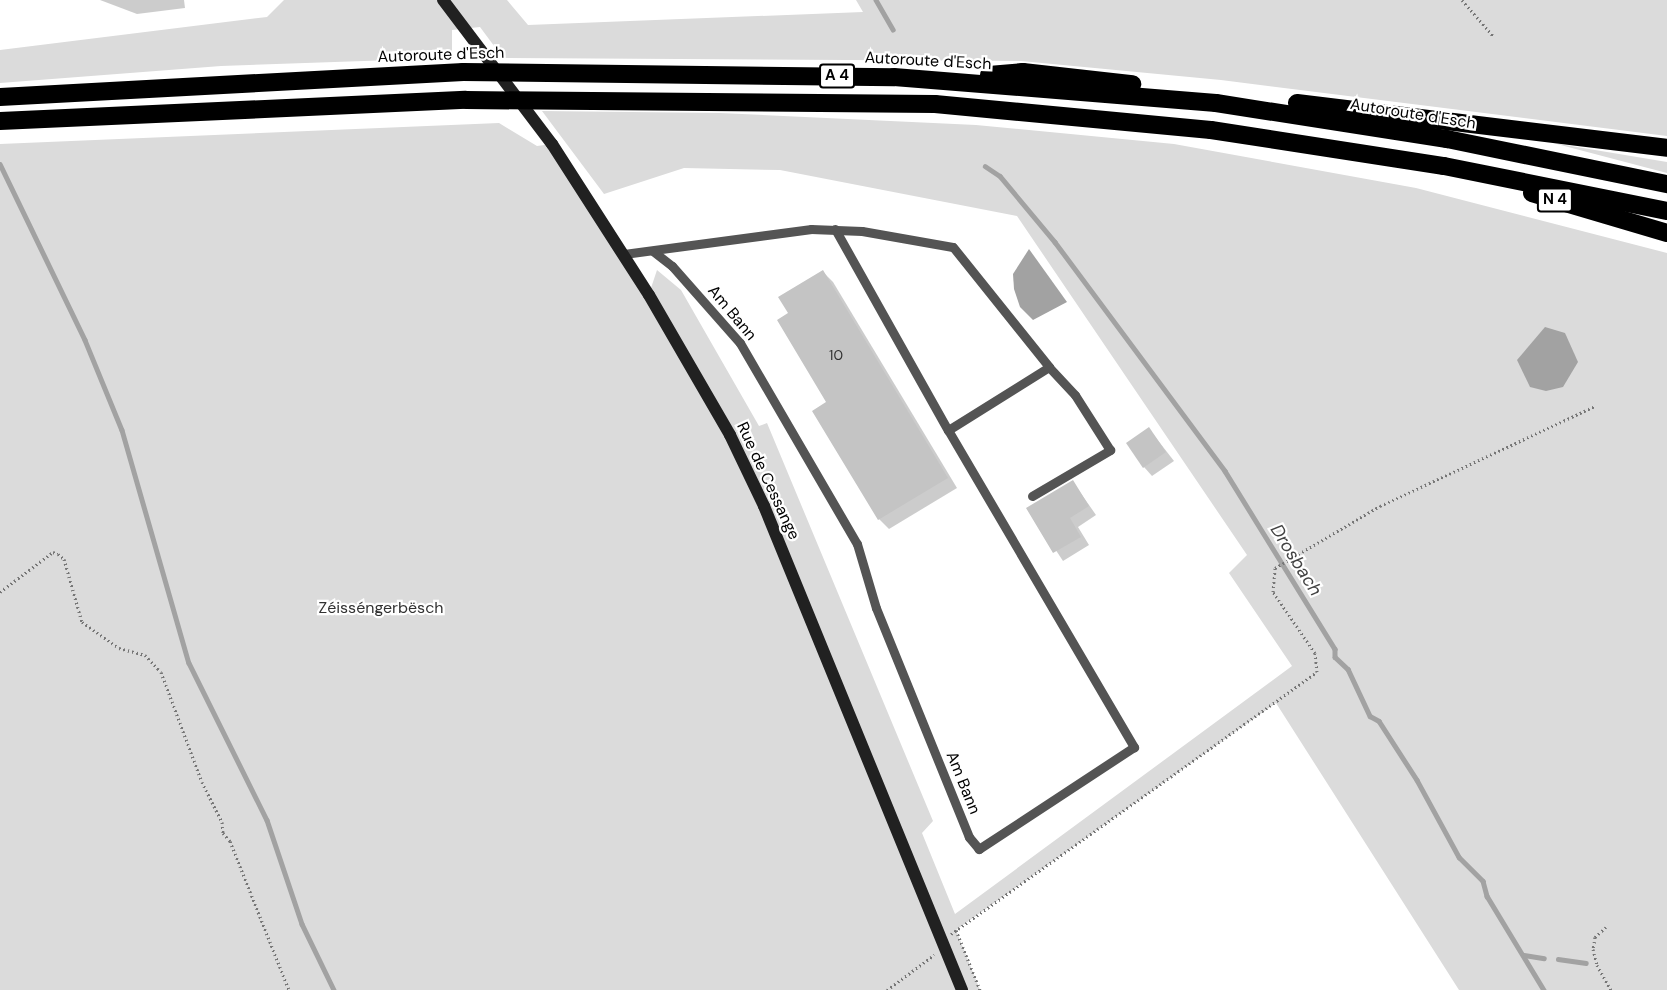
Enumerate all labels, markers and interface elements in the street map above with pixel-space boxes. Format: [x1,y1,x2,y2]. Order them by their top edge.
street label: Autoroute d'Esch [377,43,505,67]
street label: Autoroute d'Esch [864,48,992,74]
road number: A 4 [819,64,855,88]
street label: Autoroute d'Esch [1349,95,1477,133]
road number: N 4 [1536,188,1574,212]
street label: Am Bann [703,282,761,344]
house number: 10 [829,347,843,363]
street label: Rue de Cessange [732,419,804,543]
water label: Drosbach [1266,520,1326,600]
park label: Zéisséngerbësch [318,598,444,618]
street label: Am Bann [942,749,984,817]

